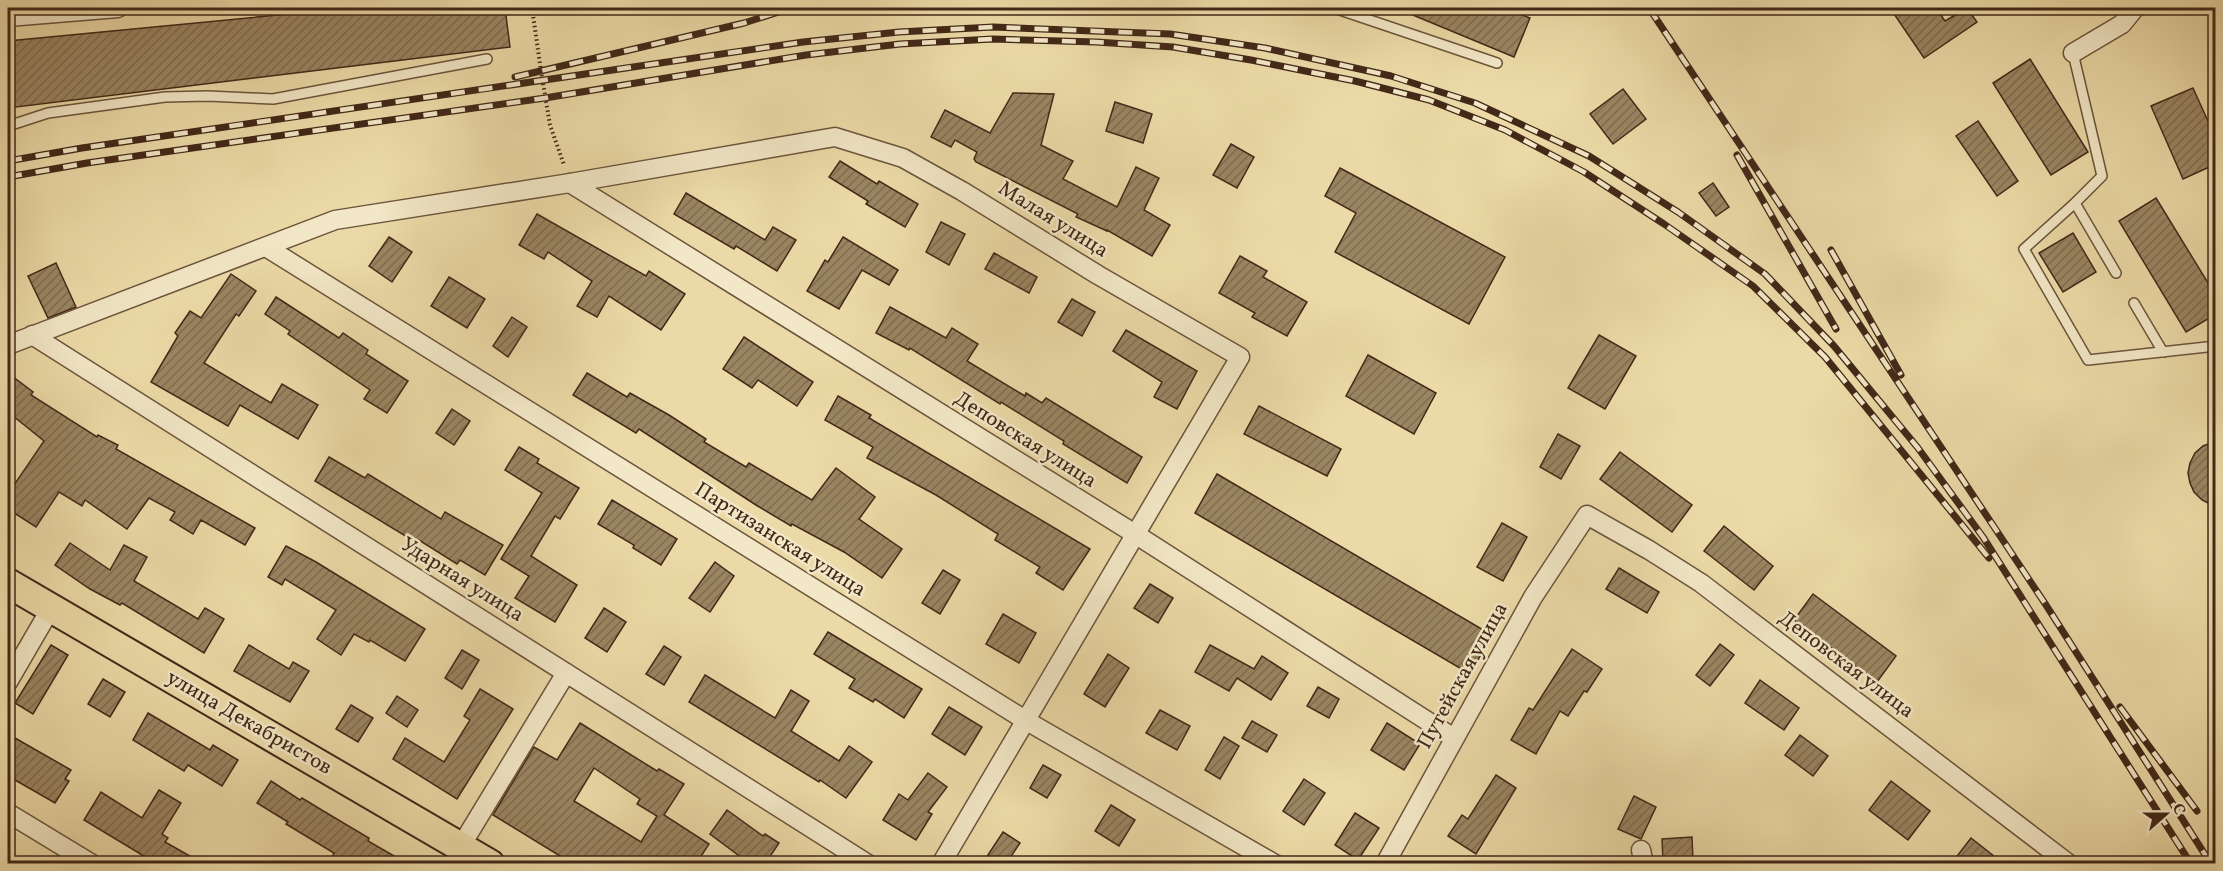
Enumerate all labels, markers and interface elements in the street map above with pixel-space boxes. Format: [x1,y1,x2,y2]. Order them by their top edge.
street label: Малая улица [992,175,1114,265]
street label: Деповская улица [948,384,1102,496]
street label: Партизанская улица [689,476,871,604]
street label: Ударная улица [395,530,529,630]
street label: Путейская улица [1411,597,1515,755]
street label: Деповская улица [1772,604,1920,726]
street label: улица Декабристов [161,664,337,782]
north arrow [2136,784,2196,844]
text: С [2166,801,2190,818]

